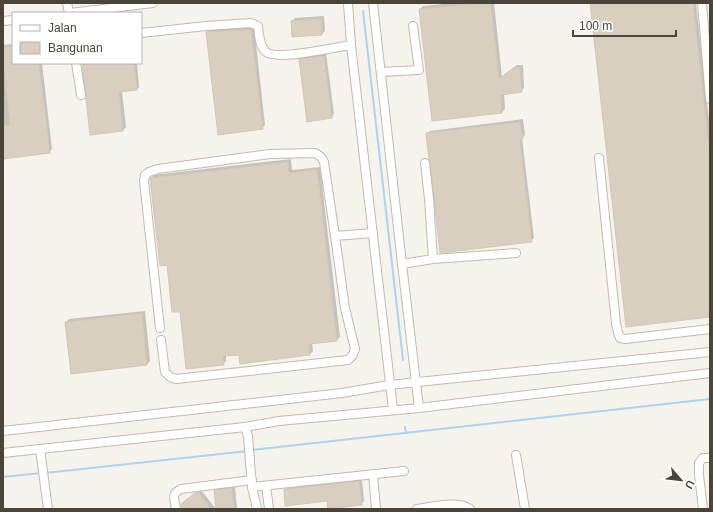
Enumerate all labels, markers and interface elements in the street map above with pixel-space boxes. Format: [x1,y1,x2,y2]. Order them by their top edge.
legend [12,12,142,64]
scale bar [573,12,676,38]
text: 100 m [579,19,612,33]
text: Jalan [48,21,77,35]
text: Bangunan [48,41,103,55]
north arrow [661,460,701,500]
text: U [683,478,697,491]

